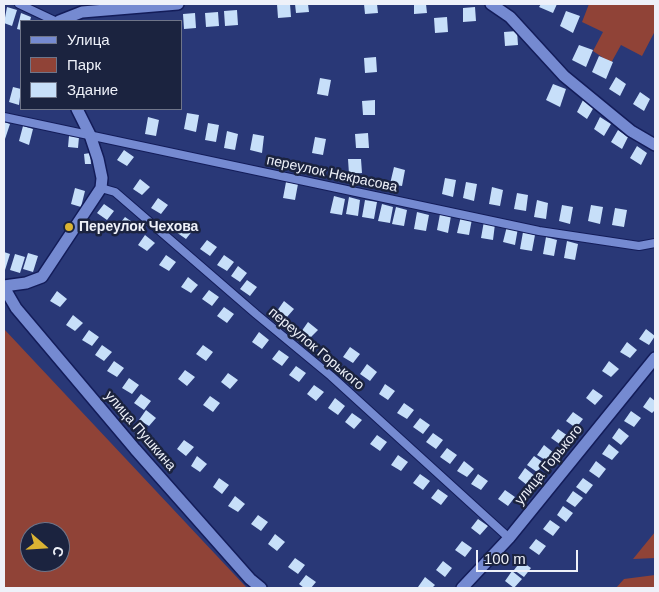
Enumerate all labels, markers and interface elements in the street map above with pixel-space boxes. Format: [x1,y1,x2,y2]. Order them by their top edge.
legend [20,20,182,110]
text: Улица [67,31,110,48]
text: Парк [67,56,101,73]
text: Здание [67,81,118,98]
street label: переулок Некрасова [265,152,399,196]
place label: Переулок Чехова [79,219,198,235]
marker: Переулок Чехова [63,221,75,233]
street label: переулок Горького [265,304,367,394]
street label: улица Пушкина [101,388,179,474]
street label: улица Горького [511,421,587,509]
north arrow [20,522,70,572]
scale bar [479,540,582,572]
text: С [49,544,67,559]
text: 100 m [484,550,526,567]

